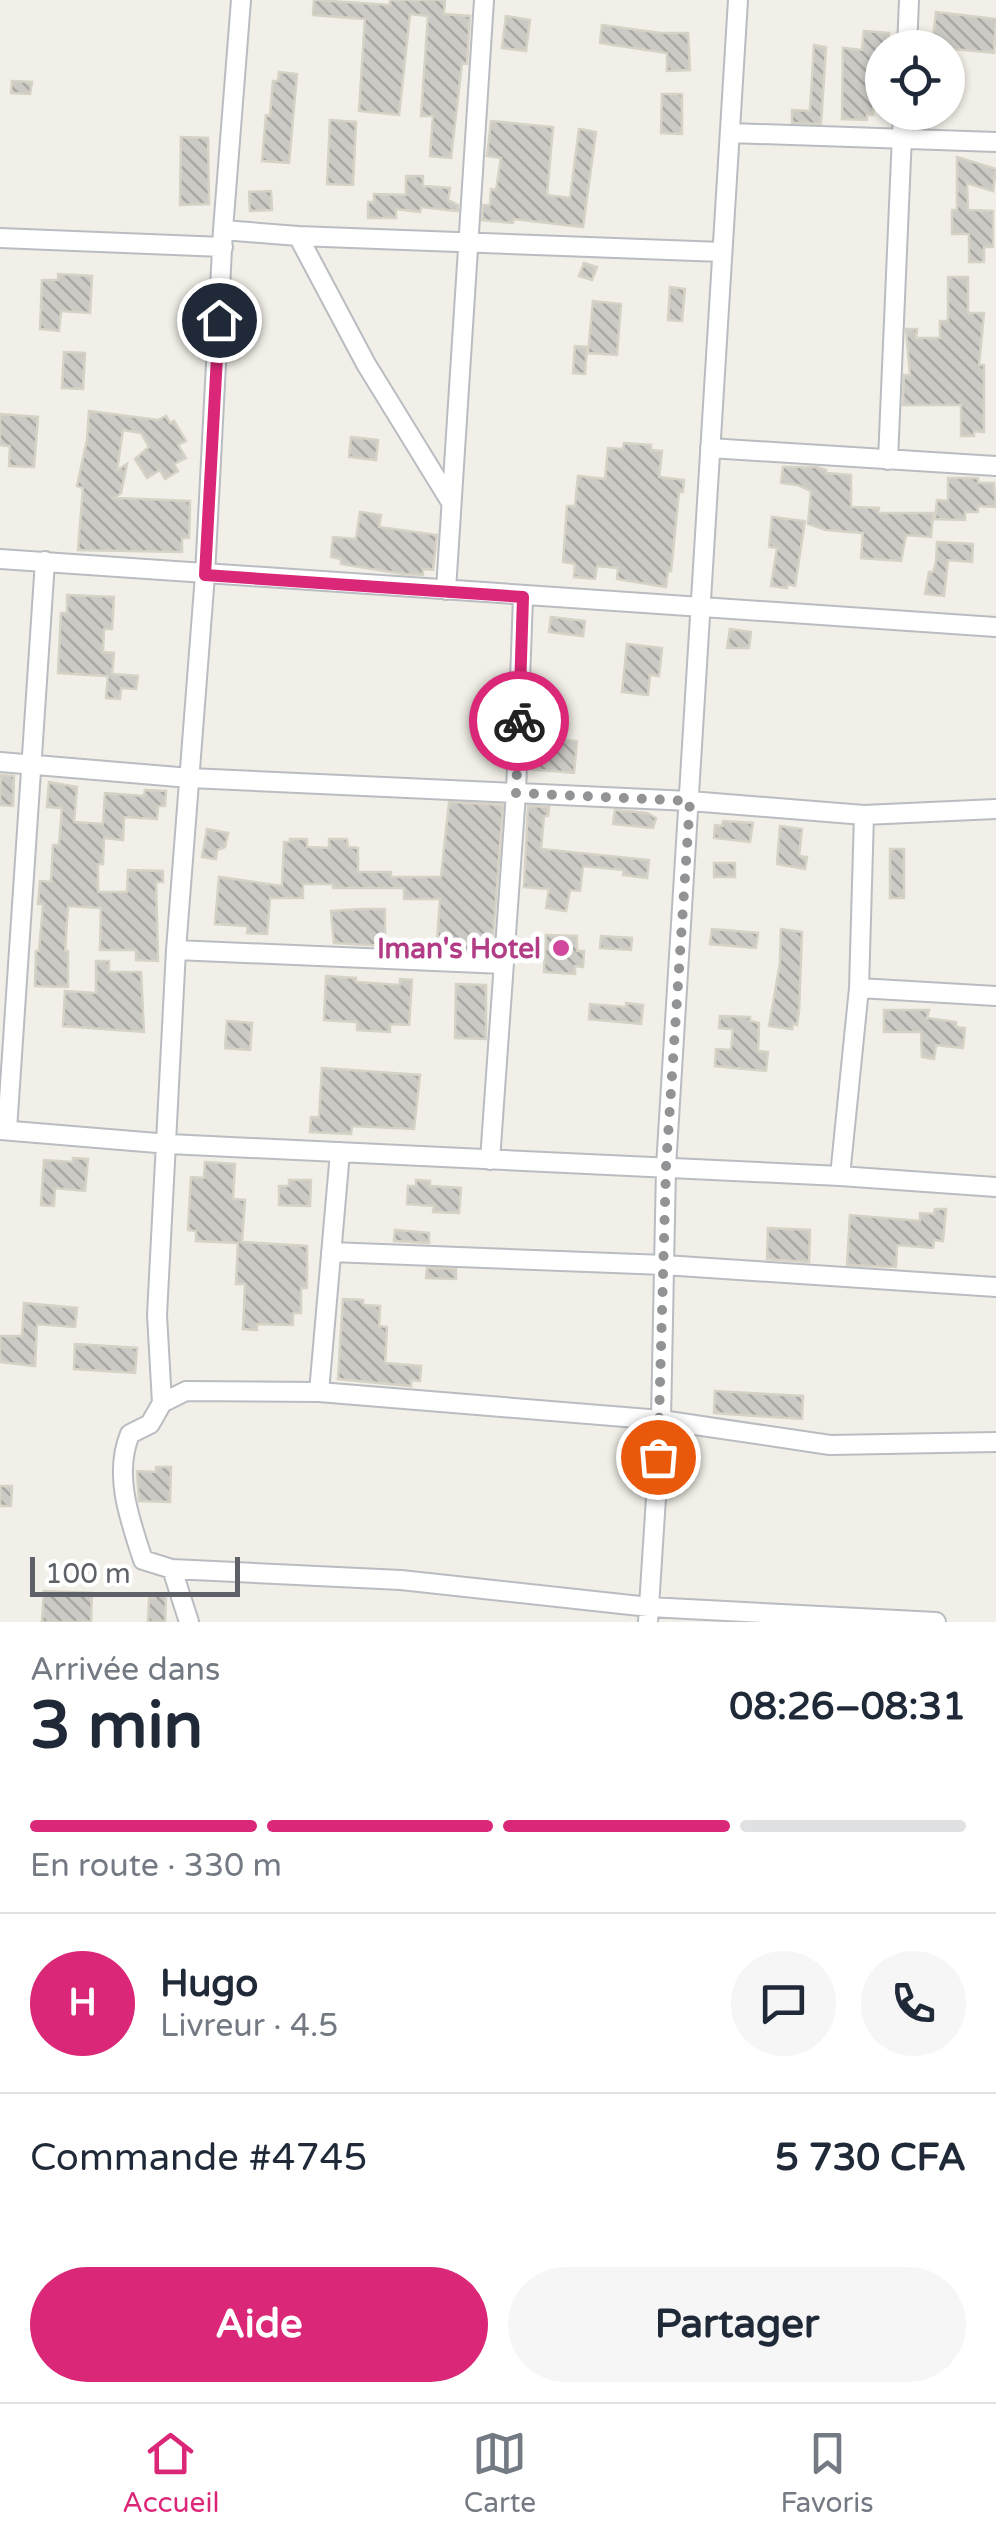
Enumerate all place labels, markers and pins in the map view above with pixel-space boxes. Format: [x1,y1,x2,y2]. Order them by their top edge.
pin [177,278,262,363]
place label: Iman's Hotel [377,932,541,966]
marker: Iman's Hotel [550,937,572,959]
pin [616,1415,701,1500]

